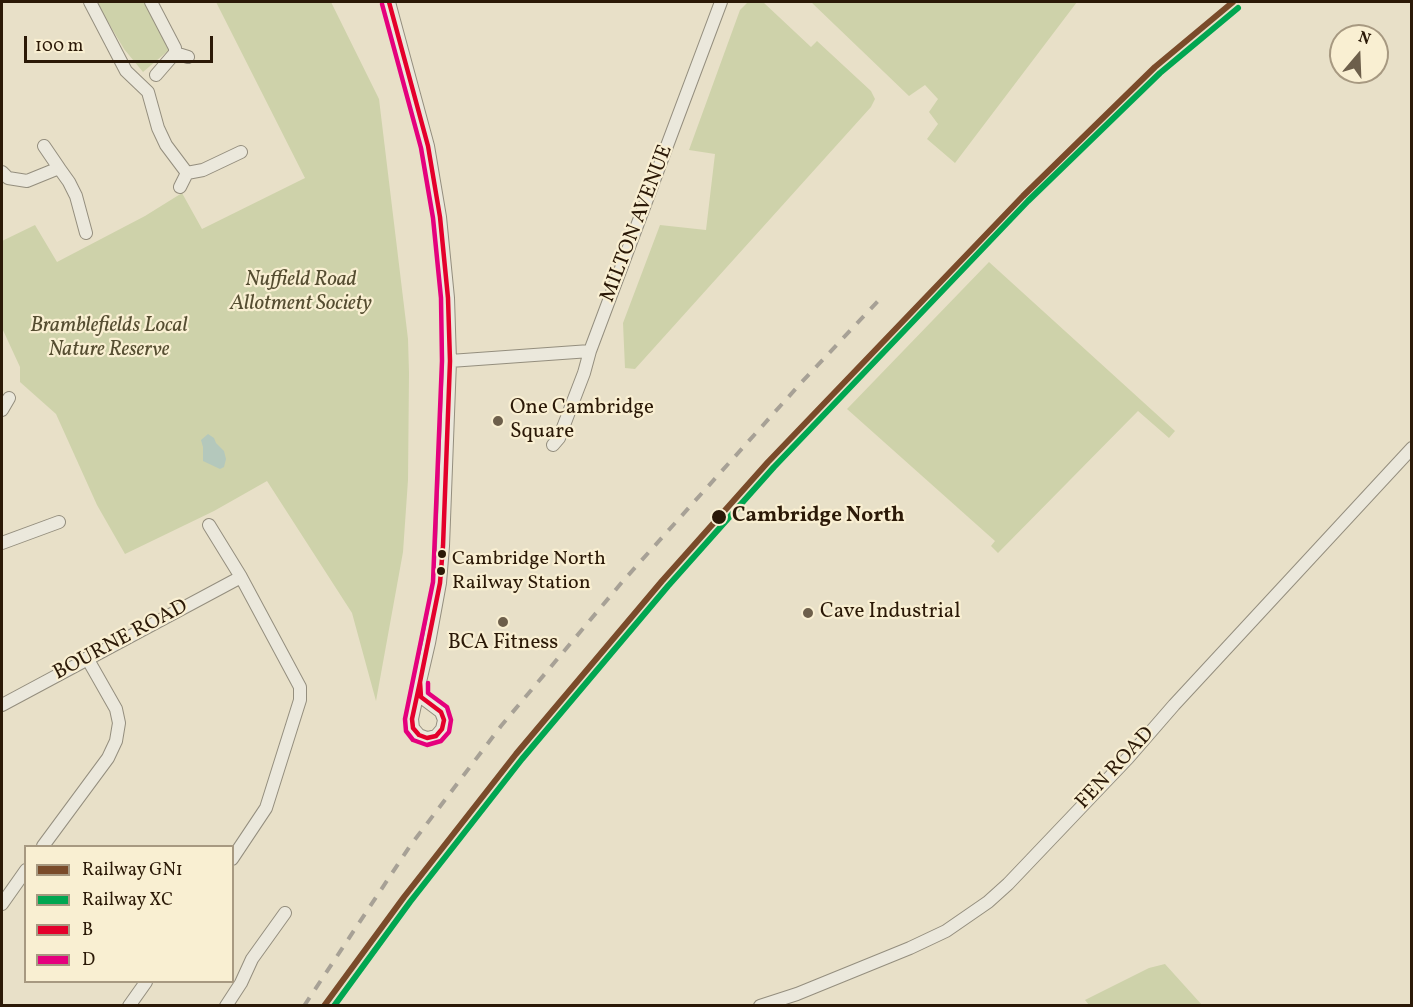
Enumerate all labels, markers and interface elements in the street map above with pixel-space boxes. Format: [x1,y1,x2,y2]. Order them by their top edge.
scale bar [27,24,216,62]
north arrow [1329,24,1389,84]
text: N [1355,27,1373,51]
text: 100 m [35,34,84,59]
street label: MILTON AVENUE [596,142,680,306]
park label: Nuffield Road Allotment Society [230,268,372,318]
park label: Bramblefields Local Nature Reserve [30,314,188,364]
place label: One Cambridge Square [510,396,654,446]
marker: One Cambridge Square [491,414,505,428]
place label: Cambridge North [732,504,905,530]
marker: Cambridge North [710,508,728,526]
unlabelled marker [436,548,448,560]
place label: Cambridge North Railway Station [452,548,606,595]
marker: Cambridge North Railway Station [435,565,447,577]
street label: BOURNE ROAD [49,595,193,687]
place label: Cave Industrial [820,600,960,626]
marker: Cave Industrial [801,606,815,620]
marker: BCA Fitness [496,615,510,629]
place label: BCA Fitness [448,631,558,657]
street label: FEN ROAD [1071,723,1161,815]
legend [24,845,234,983]
text: Railway GN1 [82,858,183,883]
text: Railway XC [82,888,173,913]
text: B [82,918,93,943]
text: D [82,948,95,973]

